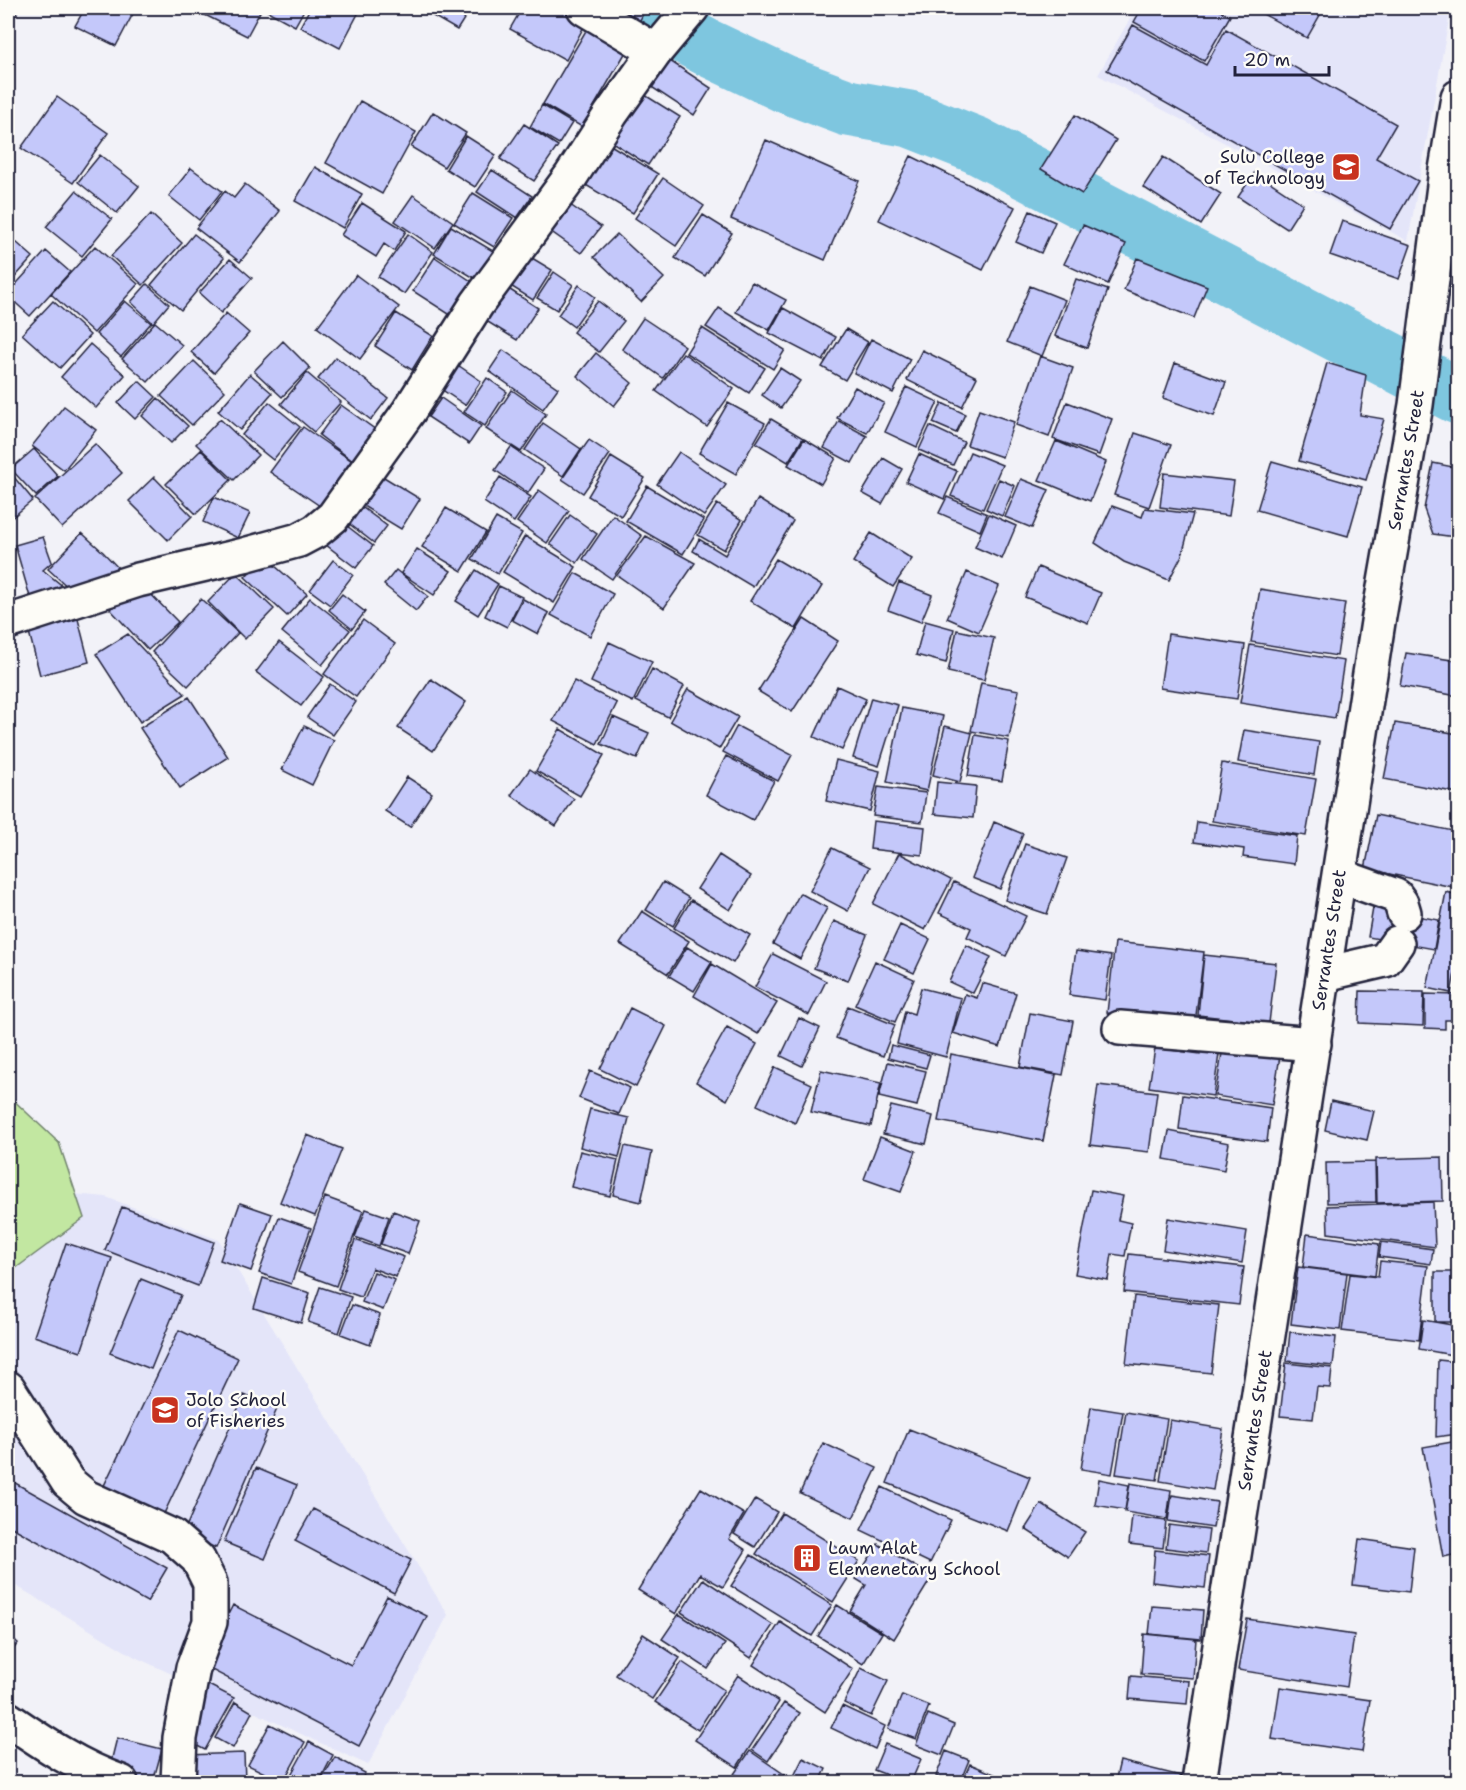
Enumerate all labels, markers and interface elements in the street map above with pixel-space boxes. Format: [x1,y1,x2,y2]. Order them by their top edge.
scale bar [1235,39,1330,77]
text: 20 m [1244,48,1290,72]
place label: Sulu College of Technology [1204,145,1325,190]
school or university icon: Sulu College of Technology [1330,151,1362,183]
street label: Serrantes Street [1382,388,1430,532]
street label: Serrantes Street [1306,868,1352,1012]
street label: Serrantes Street [1232,1348,1278,1492]
place label: Jolo School of Fisheries [186,1388,287,1433]
school or university icon: Jolo School of Fisheries [149,1394,181,1426]
place label: Laum Alat Elemenetary School [828,1536,1001,1581]
building icon: Laum Alat Elemenetary School [791,1542,823,1574]

